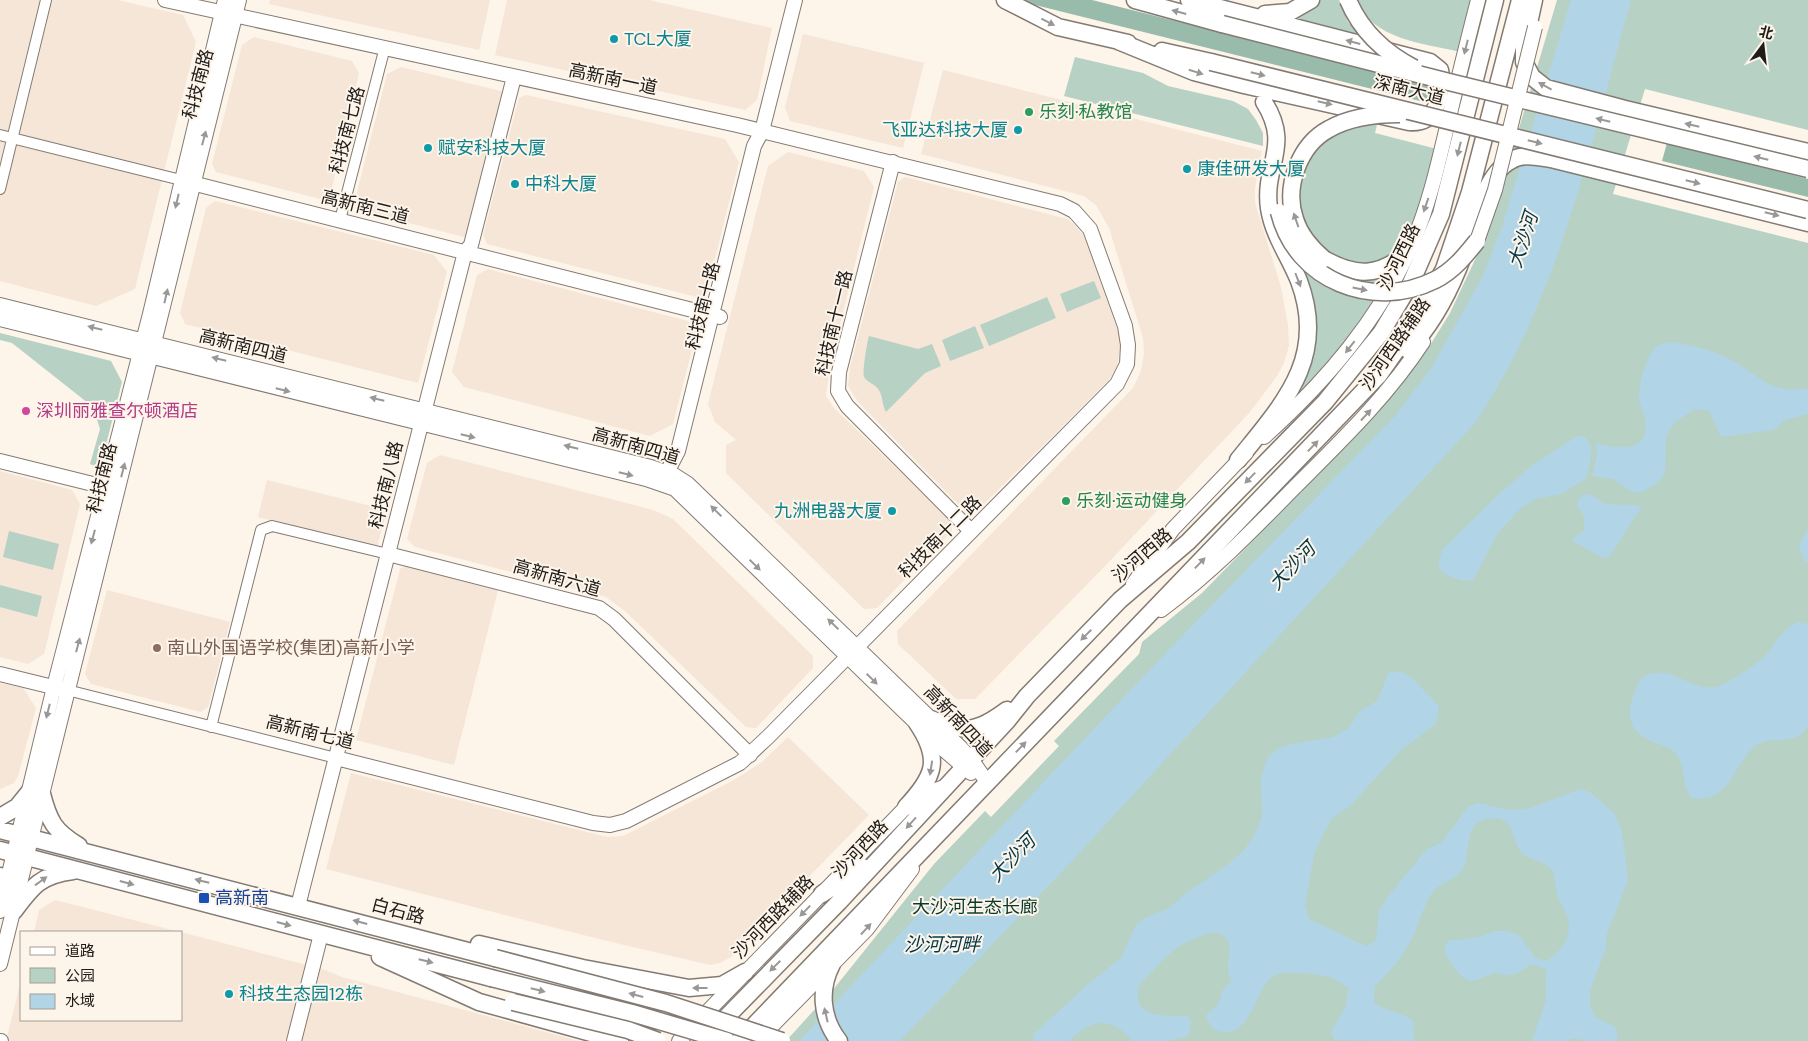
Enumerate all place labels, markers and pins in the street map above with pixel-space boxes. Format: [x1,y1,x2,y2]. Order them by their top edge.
place label: TCL大厦 [624,27,692,51]
marker: TCL大厦 [608,33,620,45]
place label: 乐刻·私教馆 [1039,100,1133,124]
marker: 乐刻·私教馆 [1023,106,1035,118]
place label: 飞亚达科技大厦 [882,118,1008,142]
marker: 飞亚达科技大厦 [1012,124,1024,136]
place label: 赋安科技大厦 [438,136,546,160]
marker: 赋安科技大厦 [422,142,434,154]
place label: 康佳研发大厦 [1197,157,1305,181]
marker: 康佳研发大厦 [1181,163,1193,175]
place label: 中科大厦 [525,172,597,196]
marker: 中科大厦 [509,178,521,190]
place label: 深圳丽雅查尔顿酒店 [36,399,198,423]
marker: 深圳丽雅查尔顿酒店 [20,405,32,417]
place label: 乐刻·运动健身 [1076,489,1188,513]
marker: 乐刻·运动健身 [1060,495,1072,507]
place label: 九洲电器大厦 [774,499,882,523]
marker: 九洲电器大厦 [886,505,898,517]
place label: 南山外国语学校(集团)高新小学 [167,636,414,660]
marker: 南山外国语学校(集团)高新小学 [151,642,163,654]
place label: 高新南 [215,886,269,910]
marker: 高新南 [197,891,211,905]
place label: 科技生态园12栋 [239,982,363,1006]
marker: 科技生态园12栋 [223,988,235,1000]

